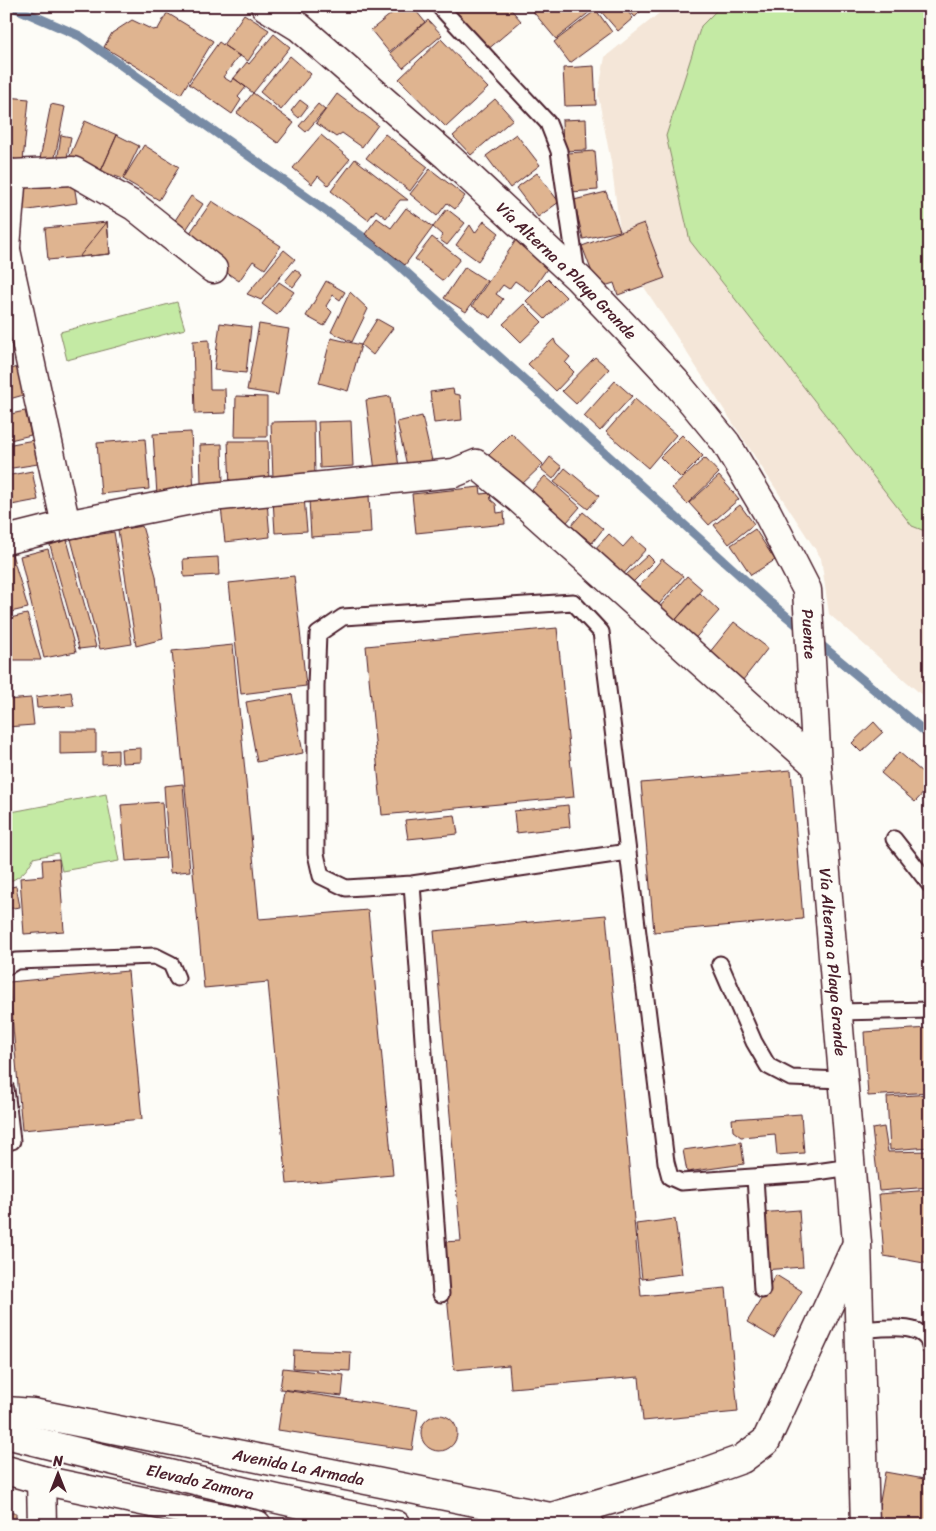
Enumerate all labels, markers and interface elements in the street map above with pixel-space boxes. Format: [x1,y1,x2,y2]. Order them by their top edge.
street label: Vía Alterna a Playa Grande [489,194,644,347]
street label: Puente [793,608,825,660]
street label: Vía Alterna a Playa Grande [811,867,855,1057]
street label: Avenida La Armada [229,1439,367,1494]
north arrow [32,1448,82,1498]
text: N [52,1449,63,1474]
street label: Elevado Zamora [144,1455,257,1508]

